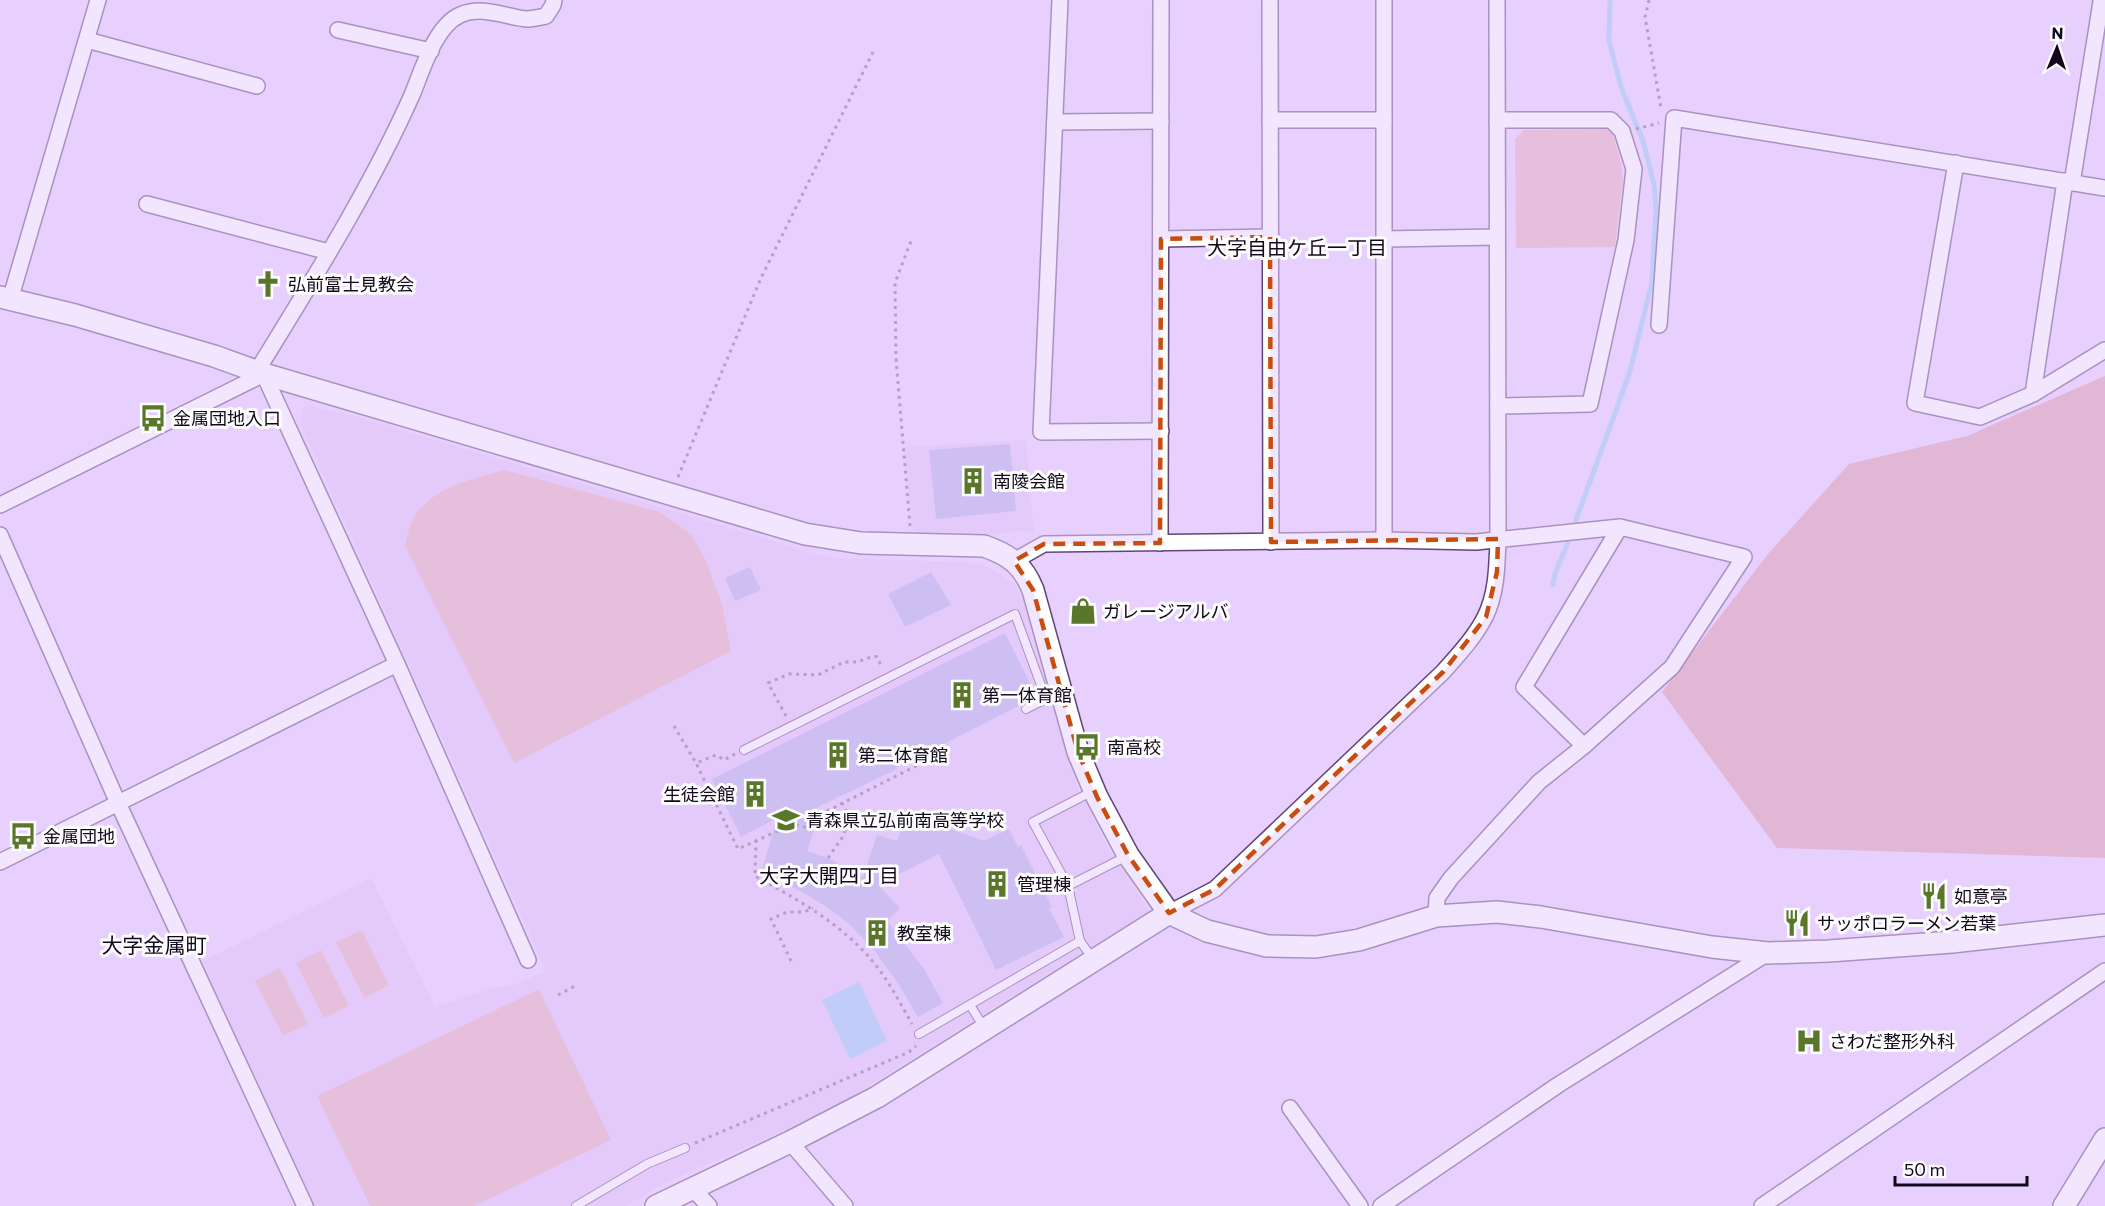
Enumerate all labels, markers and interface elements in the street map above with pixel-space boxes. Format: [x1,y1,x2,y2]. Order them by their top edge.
north arrow [2027,18,2087,78]
text: N [2051,23,2064,42]
district label: 大字自由ケ丘一丁目 [1207,235,1387,259]
church icon: 弘前富士見教会 [253,269,283,299]
place label: 弘前富士見教会 [288,273,414,295]
bus stop icon: 金属団地入口 [138,403,168,433]
place label: 金属団地入口 [173,407,281,429]
building icon: 南陵会館 [958,466,988,496]
place label: 南陵会館 [993,470,1065,492]
shop icon: ガレージアルバ [1068,596,1098,626]
place label: ガレージアルバ [1103,600,1228,622]
building icon: 第一体育館 [947,680,977,710]
place label: 第一体育館 [982,684,1072,706]
bus stop icon: 南高校 [1072,732,1102,762]
place label: 南高校 [1107,736,1161,758]
building icon: 第二体育館 [823,740,853,770]
place label: 第二体育館 [858,744,948,766]
building icon: 生徒会館 [740,779,770,809]
place label: 生徒会館 [663,783,735,805]
school or university icon: 青森県立弘前南高等学校 [771,805,801,835]
place label: 青森県立弘前南高等学校 [806,809,1004,831]
bus stop icon: 金属団地 [8,821,38,851]
place label: 金属団地 [43,825,115,847]
district label: 大字大開四丁目 [759,863,899,887]
building icon: 管理棟 [982,869,1012,899]
place label: 管理棟 [1017,873,1071,895]
restaurant icon: 如意亭 [1919,881,1949,911]
place label: 如意亭 [1954,885,2008,907]
restaurant icon: サッポロラーメン若葉 [1782,908,1812,938]
place label: サッポロラーメン若葉 [1817,912,1996,934]
building icon: 教室棟 [862,918,892,948]
place label: 教室棟 [897,922,951,944]
district label: 大字金属町 [102,932,207,957]
hospital icon: さわだ整形外科 [1794,1026,1824,1056]
place label: さわだ整形外科 [1829,1030,1955,1052]
scale bar [1895,1149,2027,1187]
text: 50 m [1904,1158,1945,1180]

